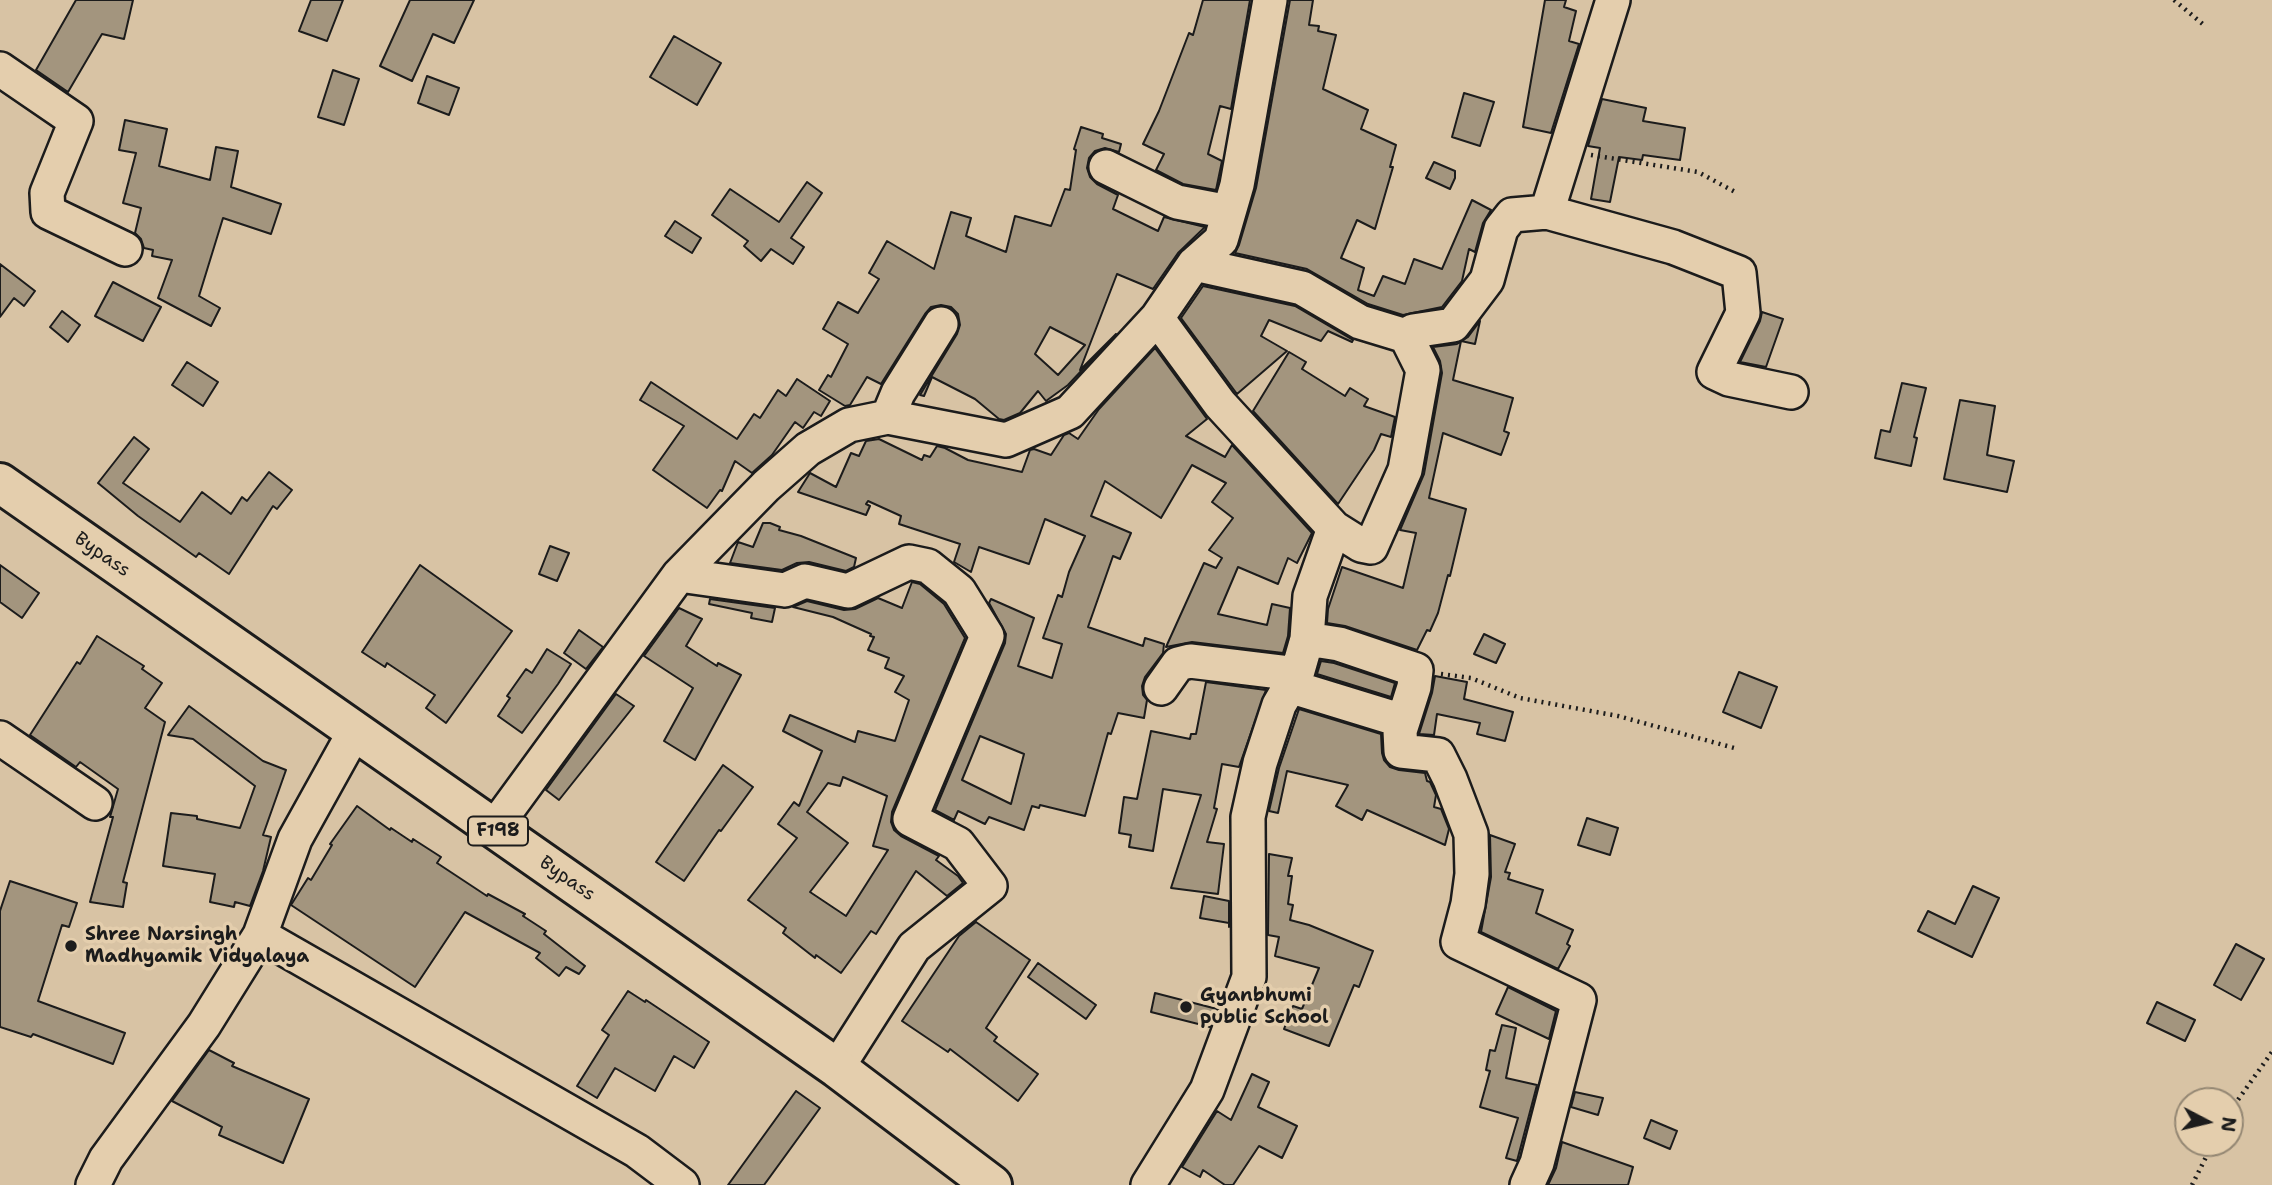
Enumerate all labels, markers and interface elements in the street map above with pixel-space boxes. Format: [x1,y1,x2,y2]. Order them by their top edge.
street label: Bypass [70,528,134,582]
road number: F198 [468,816,528,846]
street label: Bypass [535,852,599,906]
place label: Shree Narsingh Madhyamik Vidyalaya [85,924,309,968]
marker: Shree Narsingh Madhyamik Vidyalaya [63,938,79,954]
place label: Gyanbhumi public School [1200,985,1329,1029]
marker: Gyanbhumi public School [1178,999,1194,1015]
north arrow [2174,1087,2244,1157]
text: N [2215,1115,2242,1133]

